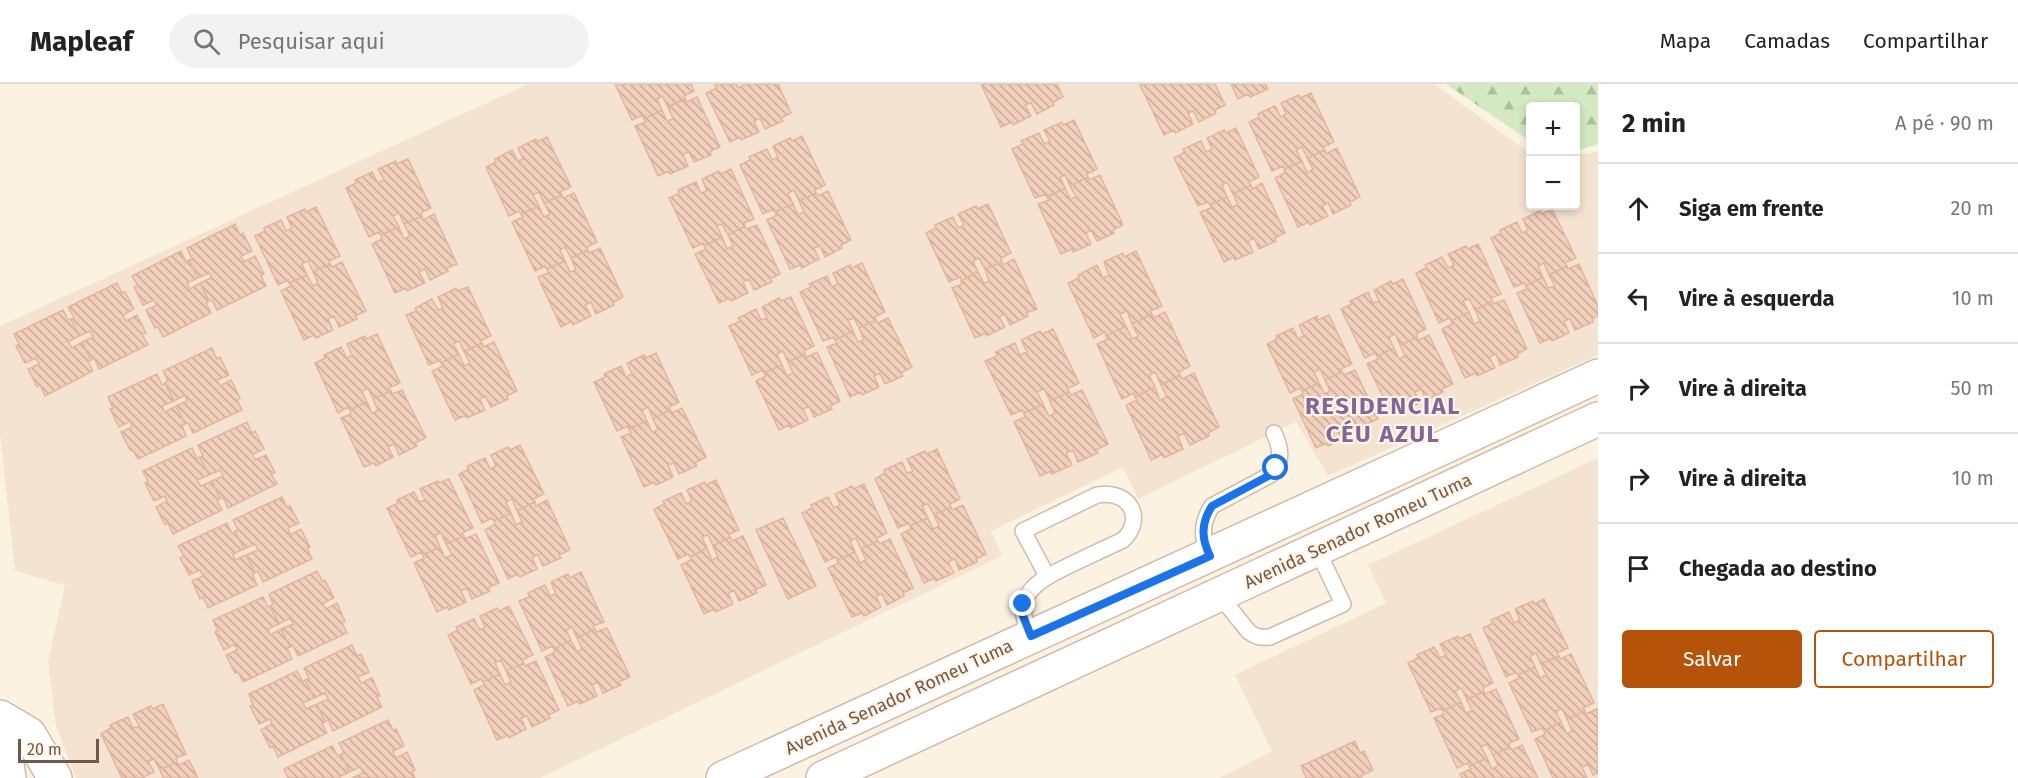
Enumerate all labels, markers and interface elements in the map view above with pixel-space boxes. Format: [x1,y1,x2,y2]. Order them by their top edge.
search box [169,14,589,68]
text: Mapleaf [30,25,133,58]
icon: search [190,25,223,58]
text: Pesquisar aqui [238,28,385,55]
text: Mapa [1660,28,1711,54]
text: Camadas [1744,28,1830,54]
text: Compartilhar [1863,28,1988,54]
map controls [1526,102,1580,210]
button: + [1526,102,1580,156]
text: 2 min [1622,108,1686,139]
text: A pé · 90 m [1895,111,1994,135]
button: − [1526,156,1580,210]
icon: ahead [1622,192,1655,225]
text: Siga em frente [1679,195,1824,222]
text: 20 m [1951,196,1994,220]
icon: left [1622,282,1655,315]
text: Vire à esquerda [1679,285,1835,312]
text: 10 m [1952,286,1994,310]
icon: right [1622,372,1655,405]
text: Vire à direita [1679,375,1807,402]
text: 50 m [1950,376,1994,400]
district label: RESIDENCIAL CÉU AZUL [1305,392,1461,448]
route start [1262,454,1288,480]
icon: right [1622,462,1655,495]
text: Vire à direita [1679,465,1807,492]
text: 10 m [1952,466,1994,490]
street label: Avenida Senador Romeu Tuma [1241,468,1475,594]
icon: arrive [1622,552,1655,585]
text: Chegada ao destino [1679,555,1877,582]
route end [1009,590,1035,616]
button: Salvar [1622,630,1802,688]
button: Compartilhar [1814,630,1994,688]
street label: Avenida Senador Romeu Tuma [782,634,1016,760]
scale bar [18,736,99,764]
text: 20 m [27,740,62,759]

